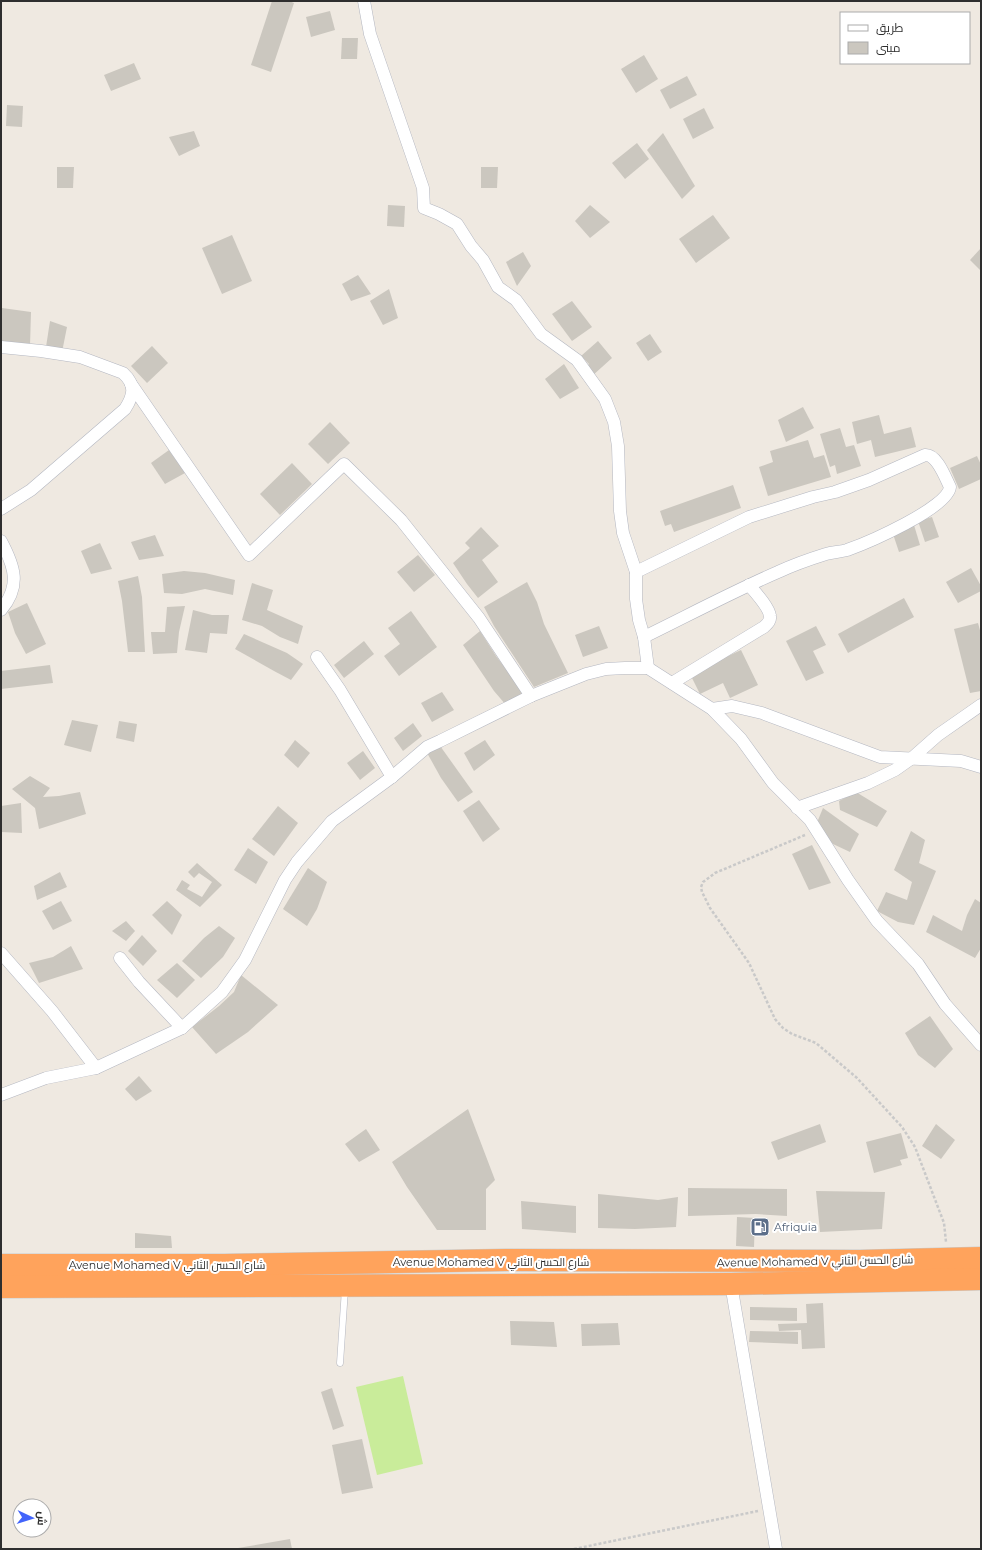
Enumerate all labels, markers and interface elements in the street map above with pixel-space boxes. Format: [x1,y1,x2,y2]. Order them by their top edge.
legend [840,12,970,64]
text: طريق [876,20,904,35]
text: مبنى [876,40,901,55]
fuel station icon: Afriquia [749,1216,771,1238]
place label: Afriquia [774,1220,817,1234]
street label: Avenue Mohamed V شارع الحسن الثاني [717,1252,913,1272]
street label: Avenue Mohamed V شارع الحسن الثاني [393,1255,589,1271]
street label: Avenue Mohamed V شارع الحسن الثاني [69,1258,265,1274]
north arrow [12,1498,52,1538]
text: ش [35,1511,49,1526]

